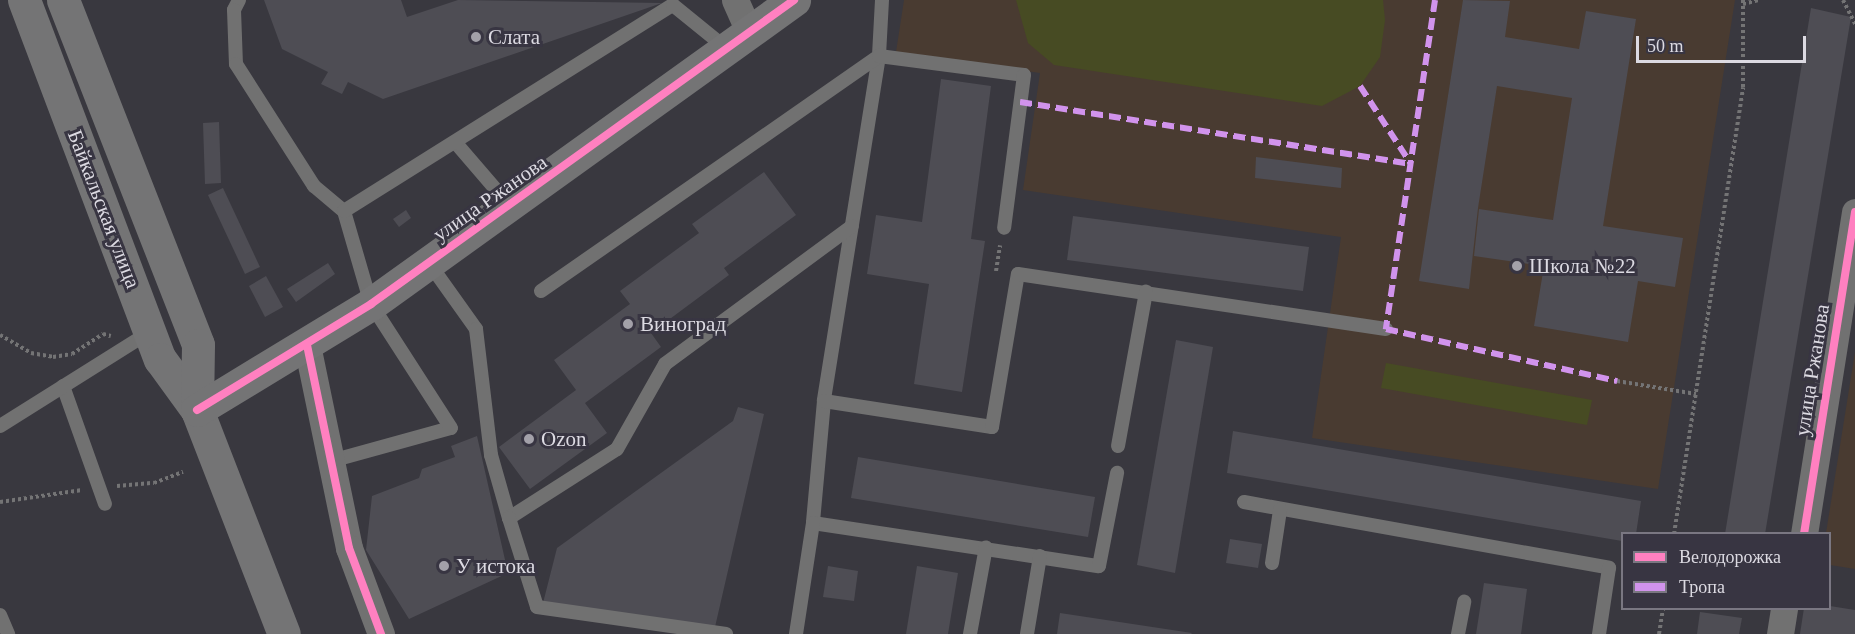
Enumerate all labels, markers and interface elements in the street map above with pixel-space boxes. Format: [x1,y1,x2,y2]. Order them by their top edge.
place label: Слата [488,24,540,50]
scale bar [1639,24,1808,62]
marker: Слата [469,30,483,44]
text: 50 m [1647,36,1684,56]
street label: Байкальская улица [62,126,146,292]
street label: улица Ржанова [428,149,552,247]
place label: Школа №22 [1529,253,1636,279]
marker: Школа №22 [1510,259,1524,273]
street label: улица Ржанова [1789,302,1835,438]
place label: Виноград [640,311,726,337]
marker: Виноград [621,317,635,331]
place label: Ozon [541,426,586,452]
marker: Ozon [522,432,536,446]
legend [1621,532,1831,610]
text: Велодорожка [1679,547,1781,567]
place label: У истока [456,553,535,579]
marker: У истока [437,559,451,573]
text: Тропа [1679,577,1725,597]

